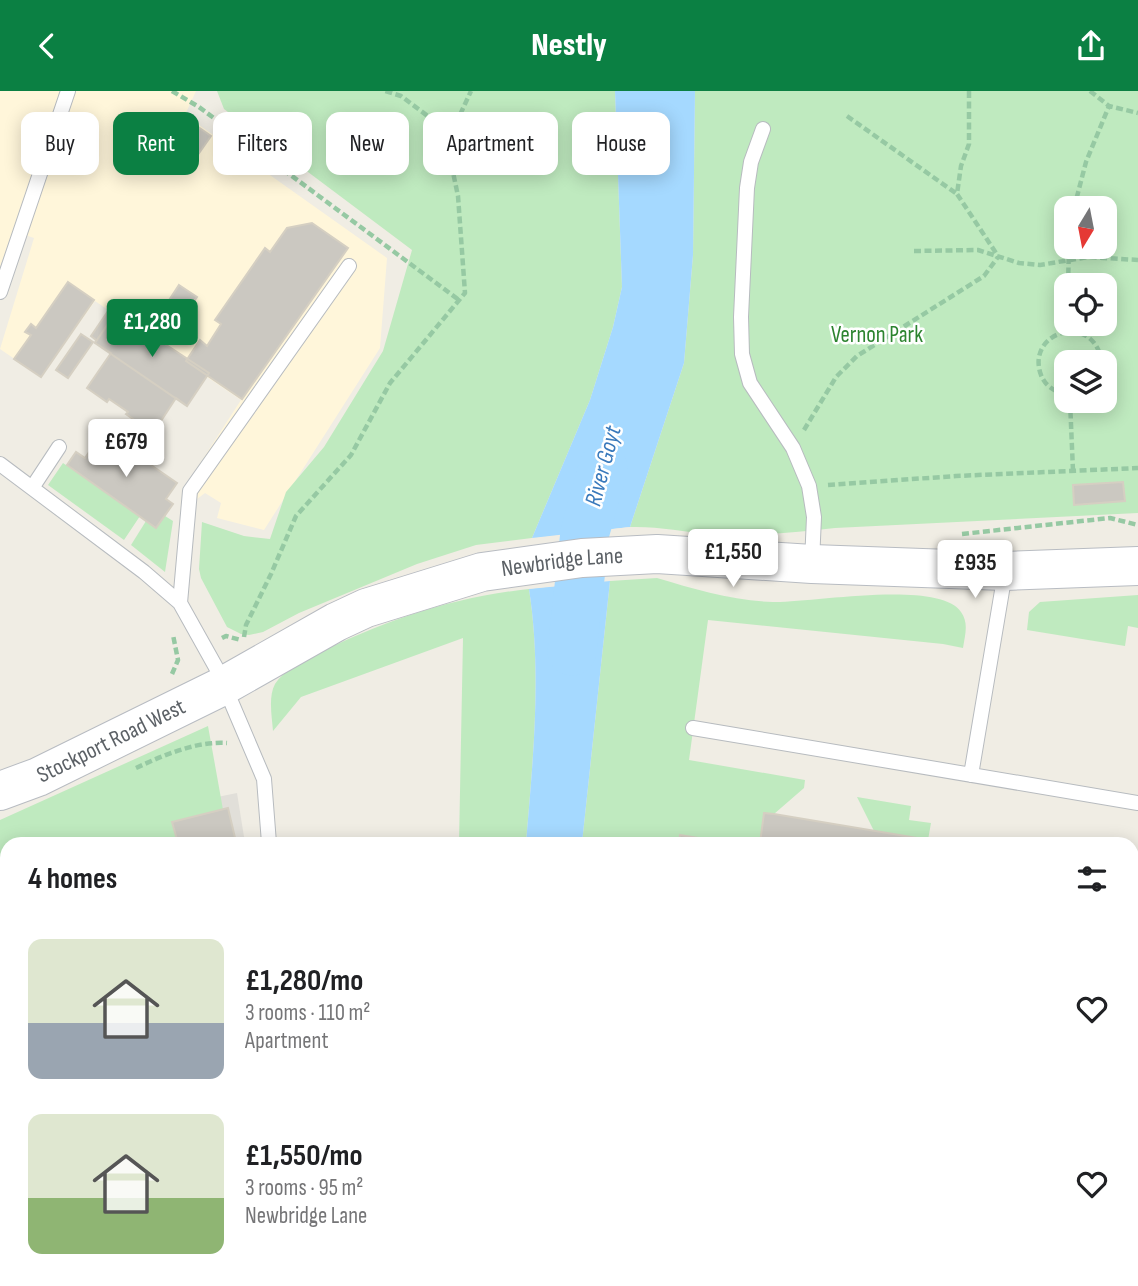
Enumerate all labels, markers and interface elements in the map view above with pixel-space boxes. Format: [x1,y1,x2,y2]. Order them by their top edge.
text: Nestly [531,26,607,65]
icon: back [28,27,66,65]
icon: share [1072,27,1110,65]
chip: Buy [21,112,99,175]
chip: Rent [113,112,199,175]
chip: Filters [213,112,312,175]
chip: New [326,112,409,175]
chip: Apartment [423,112,558,175]
chip: House [572,112,670,175]
north arrow [1054,196,1116,259]
map controls [1054,196,1117,413]
button: locate [1054,273,1117,336]
pin: £1,280 [95,299,209,359]
text: £1,280 [123,308,181,336]
park label: Vernon Park [831,321,923,349]
button: layers [1054,350,1117,413]
pin: £679 [85,419,167,479]
water label: River Goyt [578,422,628,509]
text: £679 [104,428,148,456]
pin: £1,550 [676,529,790,589]
text: £1,550 [704,538,762,566]
pin: £935 [934,540,1016,600]
street label: Newbridge Lane [500,542,624,583]
text: £935 [953,549,997,577]
street label: Stockport Road West [32,693,190,789]
icon: filters [1073,860,1111,898]
text: 4 homes [28,861,117,897]
text: £1,280/mo [245,963,363,999]
icon: home [84,967,168,1051]
icon: heart [1073,990,1111,1028]
text: 3 rooms · 110 m² [245,999,370,1027]
text: Apartment [245,1027,329,1055]
text: £1,550/mo [245,1138,363,1174]
icon: home [84,1142,168,1226]
icon: heart [1073,1165,1111,1203]
text: 3 rooms · 95 m² [245,1174,364,1202]
text: Newbridge Lane [245,1202,367,1230]

